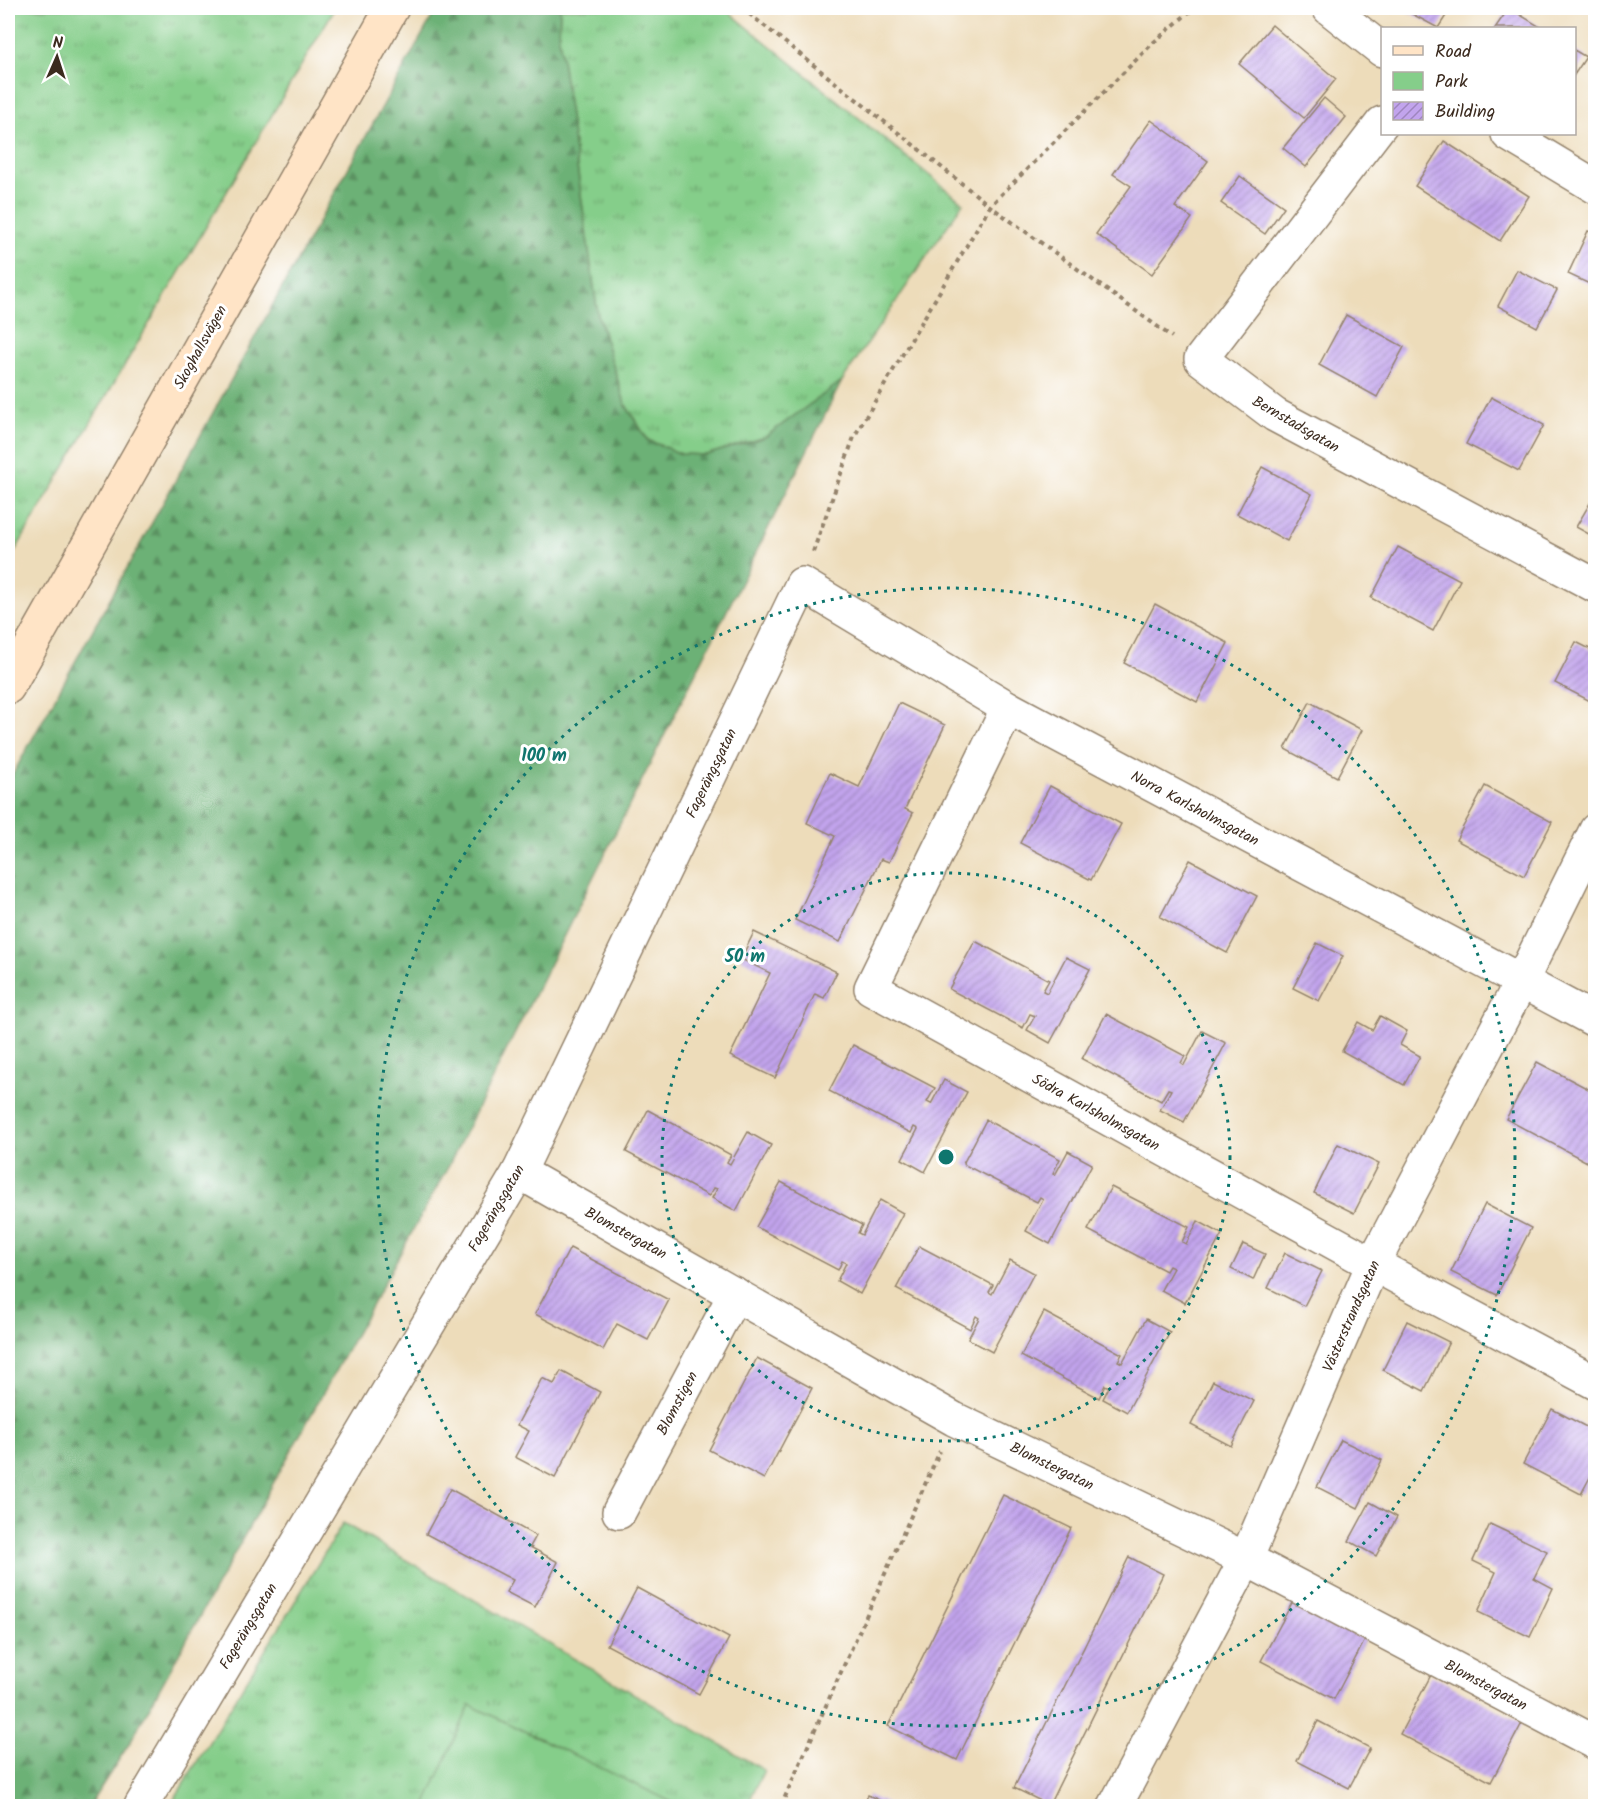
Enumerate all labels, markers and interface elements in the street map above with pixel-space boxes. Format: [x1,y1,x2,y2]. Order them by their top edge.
north arrow [27,27,87,87]
legend [1381,27,1576,135]
text: N [52,31,63,56]
text: Road [1435,38,1472,67]
text: Park [1435,68,1468,97]
text: Building [1435,98,1495,127]
street label: Skoghallsvägen [168,301,234,394]
street label: Bernstadsgatan [1247,390,1344,460]
street label: Fagerängsgatan [680,724,744,822]
text: 100 m [521,742,567,771]
street label: Norra Karlsholmsgatan [1126,765,1263,853]
text: 50 m [724,943,765,972]
street label: Södra Karlsholmsgatan [1027,1068,1164,1158]
centre of rings [936,1147,956,1167]
street label: Fagerängsgatan [462,1160,532,1257]
street label: Blomstergatan [580,1201,671,1266]
street label: Västerstrandsgatan [1317,1257,1387,1376]
street label: Blomstigen [651,1367,705,1440]
street label: Blomstergatan [1005,1436,1098,1498]
street label: Fagerängsgatan [214,1579,284,1674]
street label: Blomstergatan [1440,1654,1531,1718]

